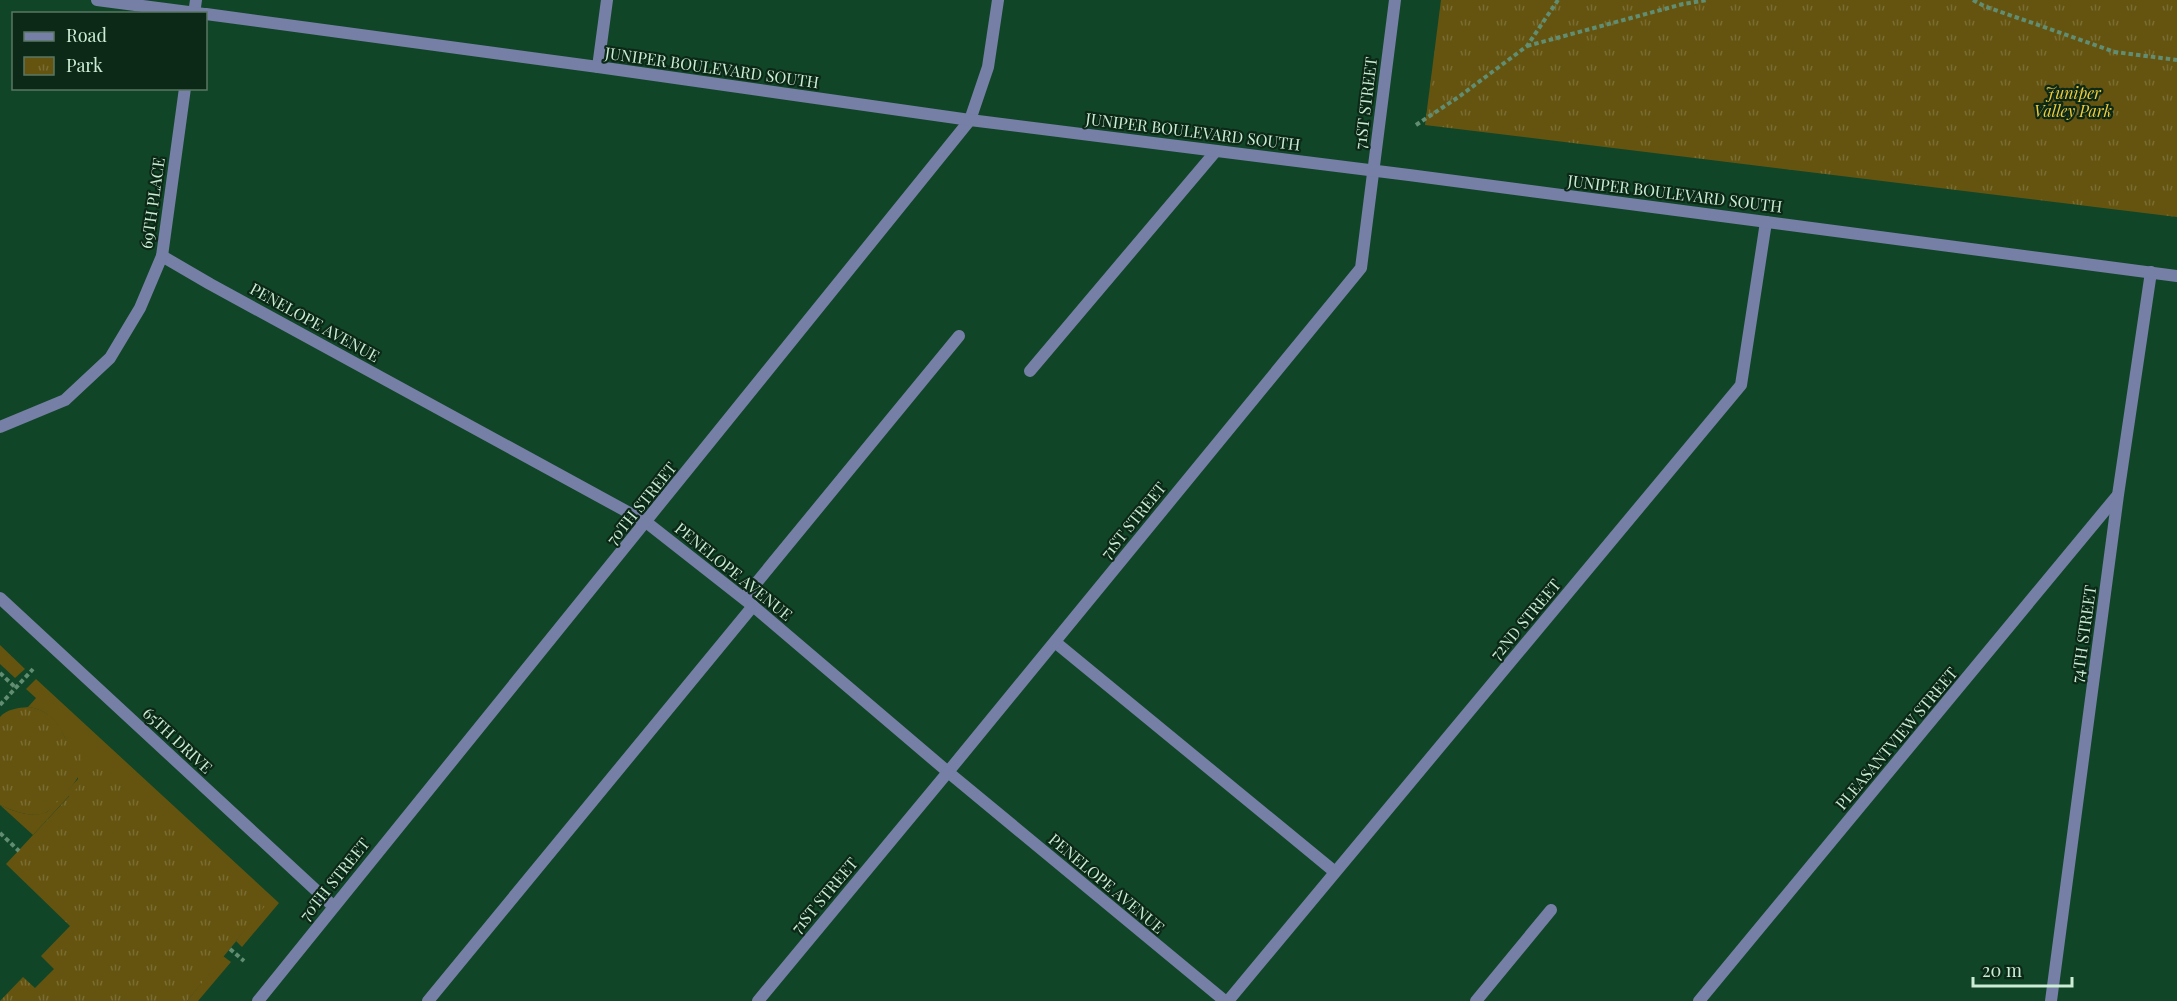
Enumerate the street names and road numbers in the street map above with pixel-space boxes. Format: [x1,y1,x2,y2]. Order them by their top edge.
street label: JUNIPER BOULEVARD SOUTH [603,41,820,92]
street label: 71ST STREET [1349,56,1381,150]
street label: JUNIPER BOULEVARD SOUTH [1084,107,1301,155]
street label: 69TH PLACE [135,156,169,250]
street label: JUNIPER BOULEVARD SOUTH [1566,169,1783,217]
street label: PENELOPE AVENUE [247,278,383,366]
street label: 70TH STREET [601,457,681,549]
street label: 71ST STREET [1096,477,1170,563]
street label: PENELOPE AVENUE [671,517,797,625]
street label: 72ND STREET [1485,574,1565,664]
street label: 74TH STREET [2066,584,2100,684]
street label: PLEASANTVIEW STREET [1830,662,1962,814]
street label: 65TH DRIVE [139,702,217,778]
street label: PENELOPE AVENUE [1045,828,1169,938]
street label: 70TH STREET [294,833,374,925]
street label: 71ST STREET [786,853,862,937]

